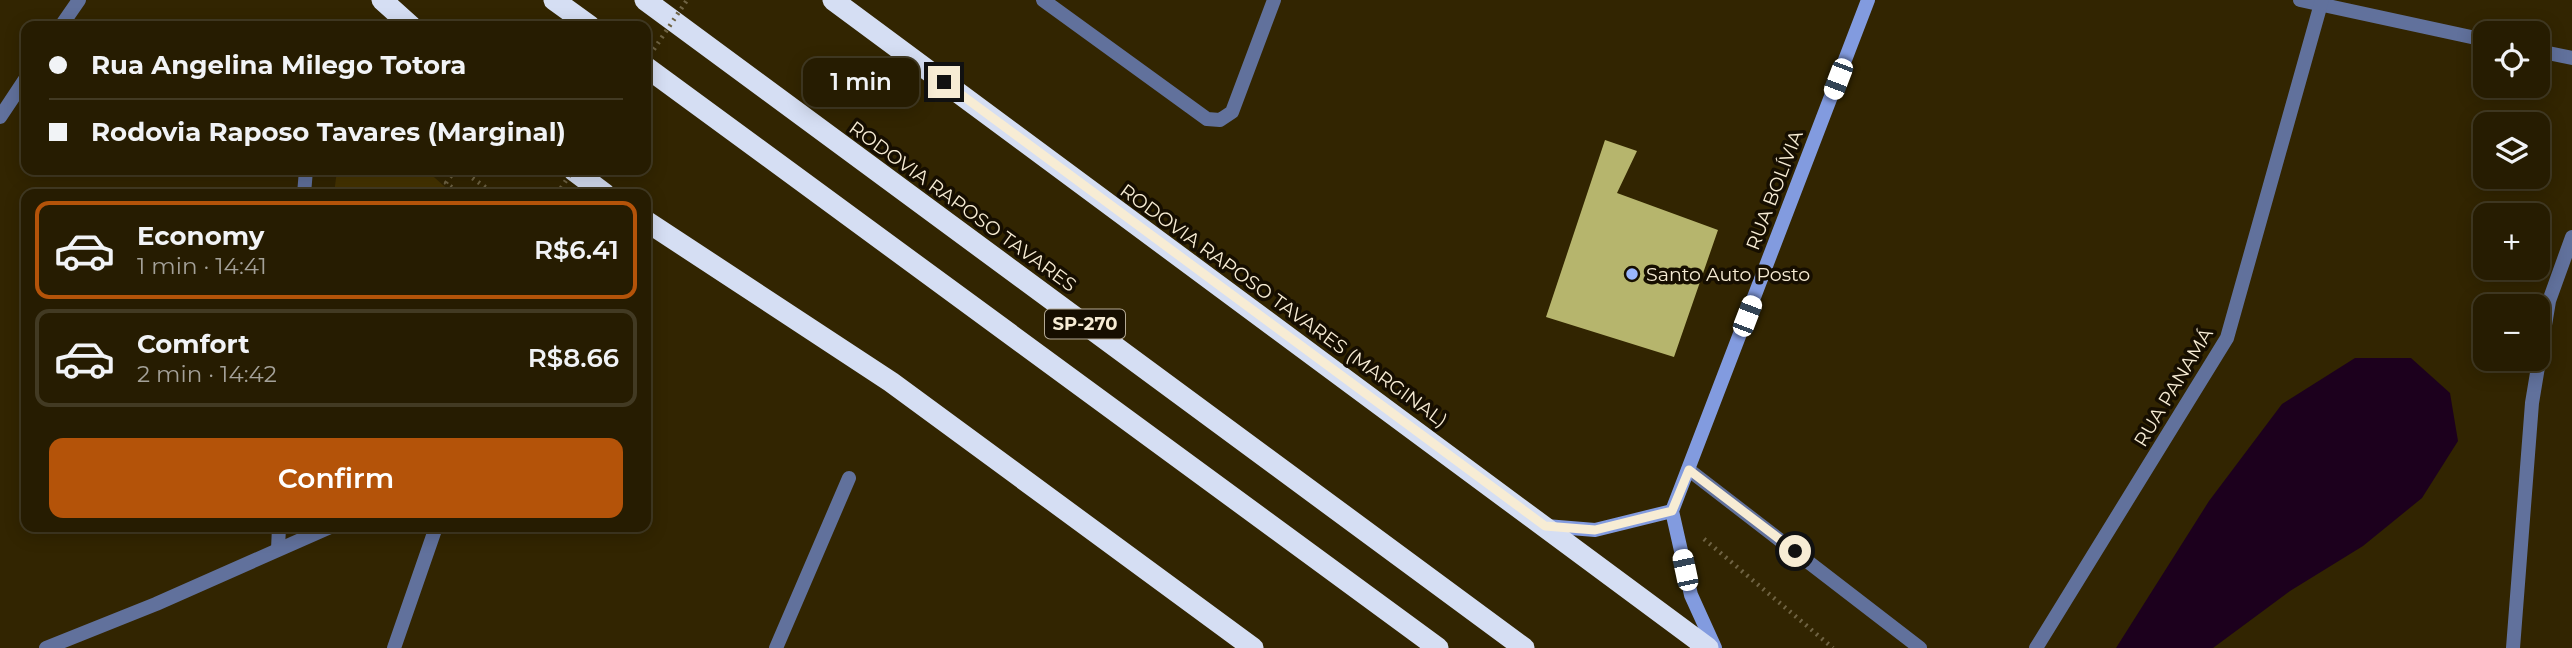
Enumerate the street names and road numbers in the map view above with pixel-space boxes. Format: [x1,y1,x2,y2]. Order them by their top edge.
street label: RODOVIA RAPOSO TAVARES [845,116,1081,297]
street label: RUA BOLÍVIA [1741,127,1808,253]
street label: RODOVIA RAPOSO TAVARES (MARGINAL) [1116,179,1452,432]
road number: SP-270 [1045,310,1125,338]
street label: RUA PANAMÁ [2129,323,2218,451]

